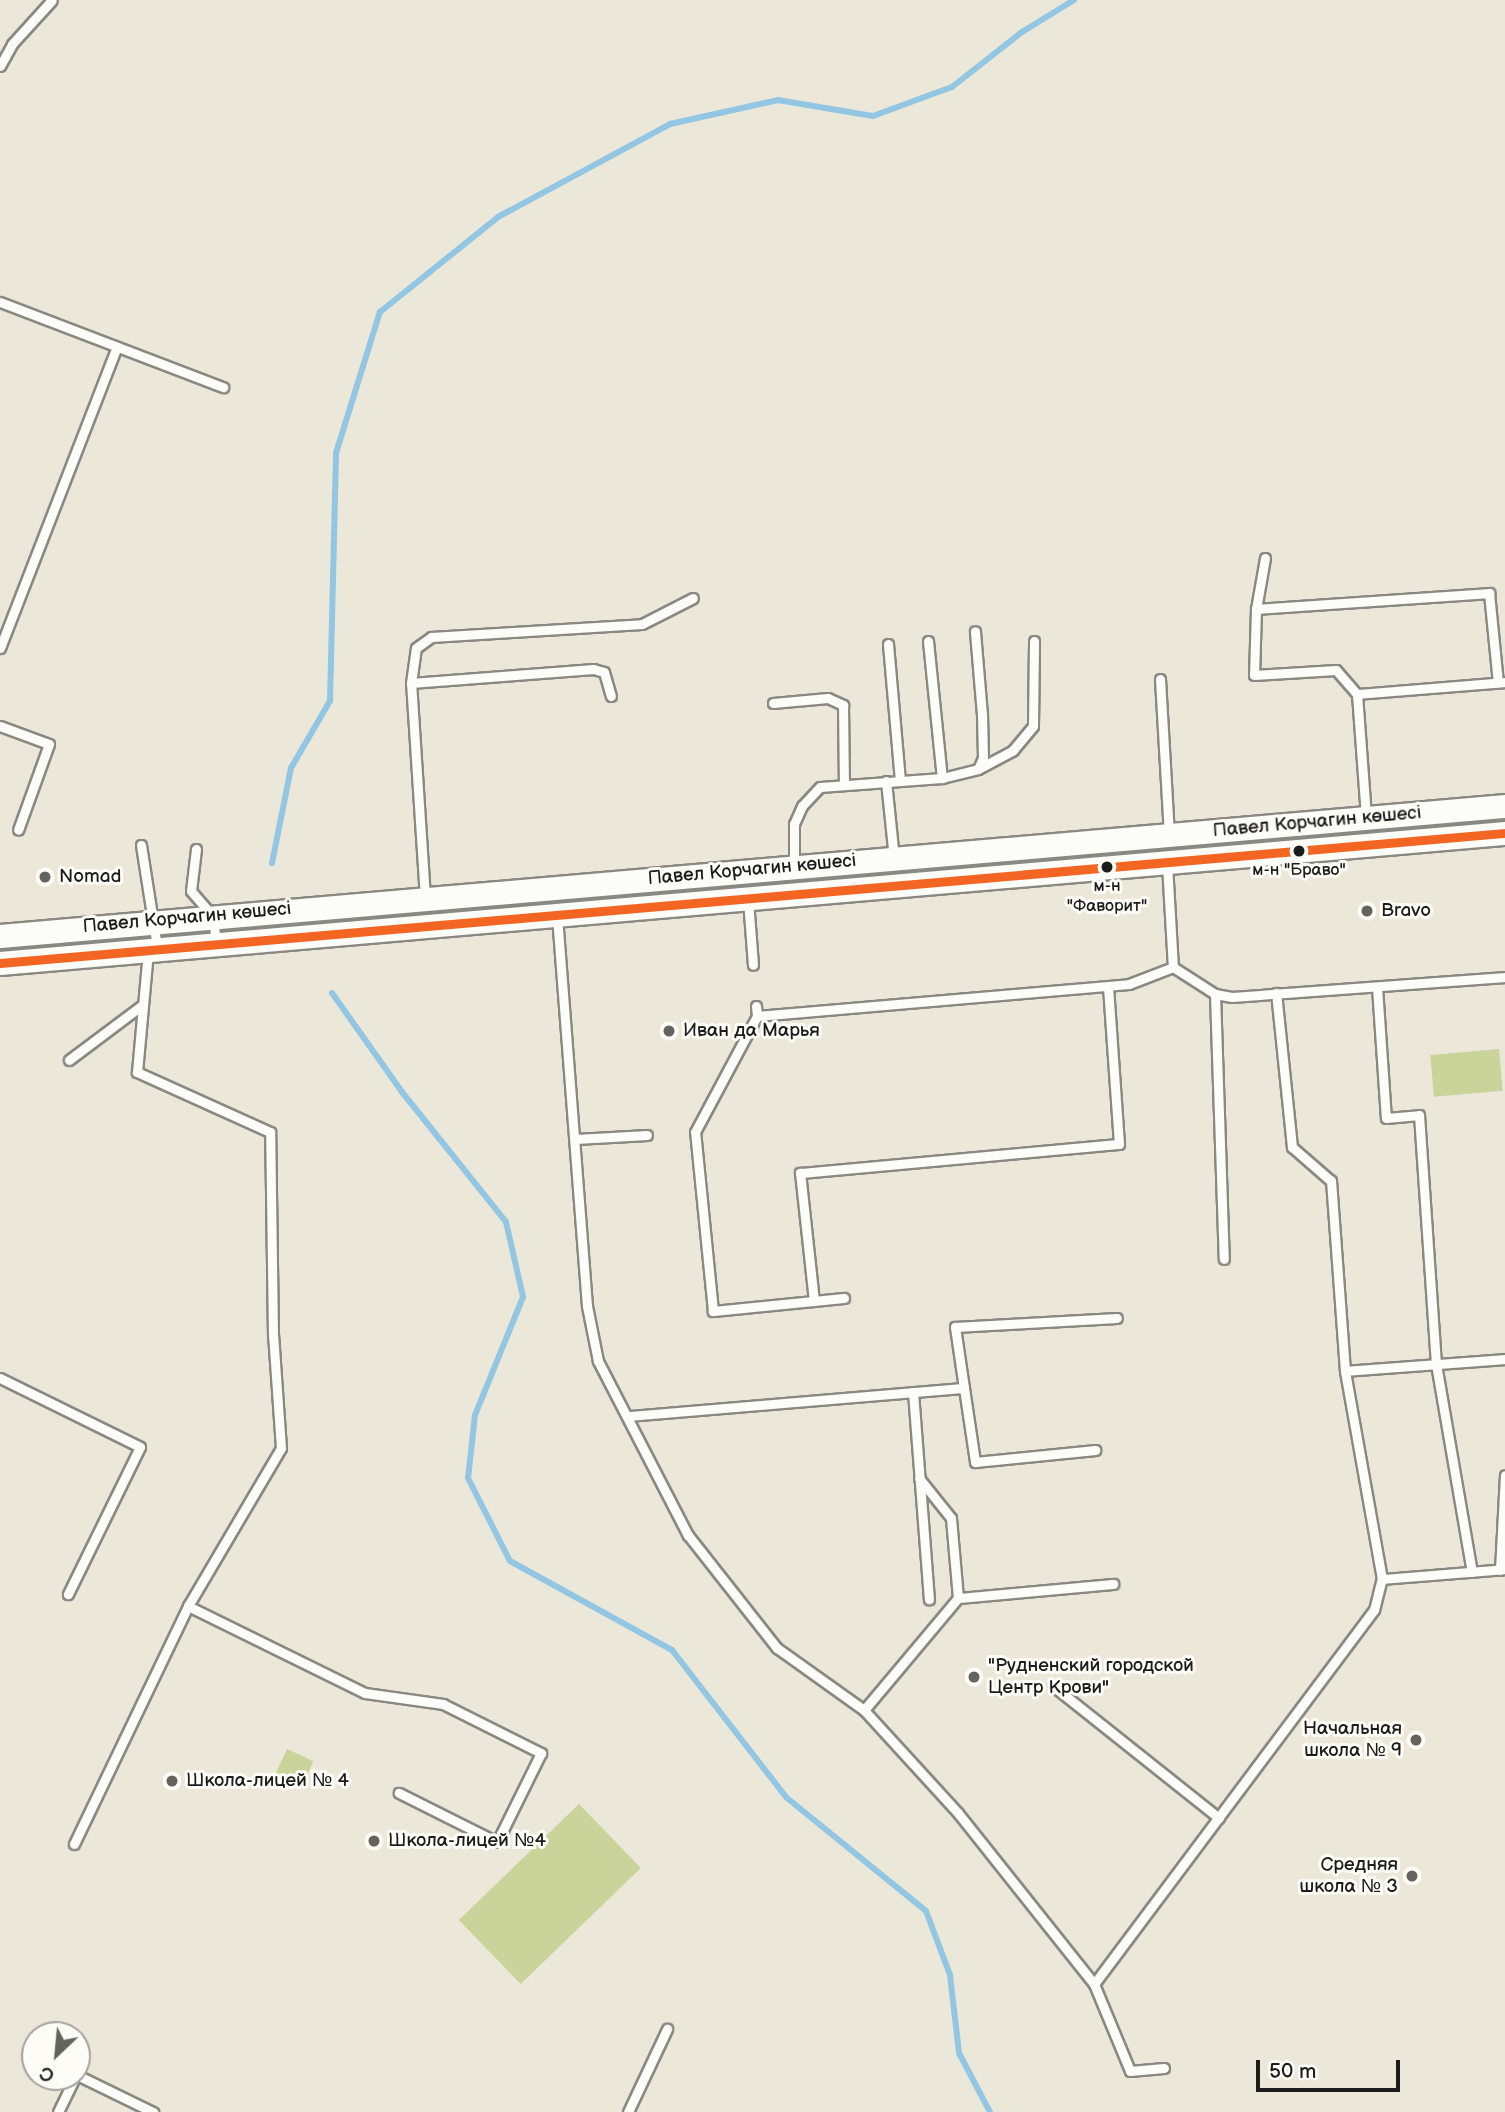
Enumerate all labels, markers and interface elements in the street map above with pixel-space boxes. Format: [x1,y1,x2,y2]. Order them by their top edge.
street label: Павел Корчагин көшесі [1212,802,1422,842]
marker: м-н "Браво" [1292,844,1306,858]
street label: Павел Корчагин көшесі [647,850,857,890]
marker: м-н "Фаворит" [1100,860,1114,874]
place label: м-н "Браво" [1252,861,1346,881]
place label: Nomad [59,866,121,888]
marker: Nomad [37,869,53,885]
place label: м-н "Фаворит" [1067,877,1147,917]
street label: Павел Корчагин көшесі [82,898,292,938]
place label: Bravo [1381,900,1431,922]
marker: Bravo [1359,903,1375,919]
place label: Иван да Марья [683,1020,820,1042]
marker: Иван да Марья [661,1023,677,1039]
place label: "Рудненский городской Центр Крови" [988,1655,1194,1699]
marker: "Рудненский городской Центр Крови" [966,1669,982,1685]
place label: Начальная школа № 9 [1303,1718,1402,1762]
marker: Начальная школа № 9 [1408,1732,1424,1748]
place label: Школа-лицей № 4 [186,1770,349,1792]
marker: Школа-лицей № 4 [164,1773,180,1789]
place label: Школа-лицей №4 [388,1830,546,1852]
marker: Школа-лицей №4 [366,1833,382,1849]
place label: Средняя школа № 3 [1299,1854,1398,1898]
marker: Средняя школа № 3 [1404,1868,1420,1884]
north arrow [21,2021,91,2091]
scale bar [1260,2046,1404,2090]
text: 50 m [1269,2059,1316,2084]
text: С [36,2060,58,2087]

